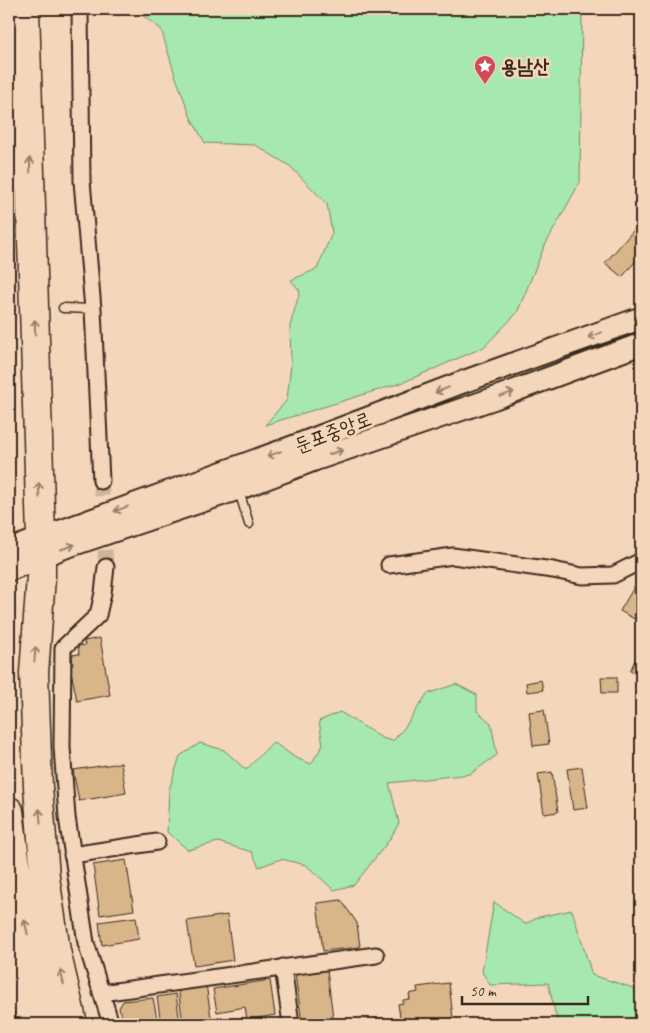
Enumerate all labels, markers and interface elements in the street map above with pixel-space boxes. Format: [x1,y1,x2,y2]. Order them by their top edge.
place icon: 용남산 [473,54,497,85]
place label: 용남산 [501,54,549,79]
one-way arrow [25,157,35,174]
one-way arrow [30,319,39,335]
one-way arrow [588,331,604,340]
one-way arrow [435,386,451,395]
one-way arrow [498,389,514,398]
street label: 둔포중앙로 [291,406,375,458]
one-way arrow [328,447,344,456]
one-way arrow [267,450,282,459]
one-way arrow [35,482,44,498]
one-way arrow [114,505,130,514]
one-way arrow [59,542,75,551]
one-way arrow [31,646,40,662]
one-way arrow [36,808,45,824]
one-way arrow [21,920,31,936]
one-way arrow [57,969,66,985]
scale bar [462,973,589,1005]
text: 50 m [470,982,497,1001]

